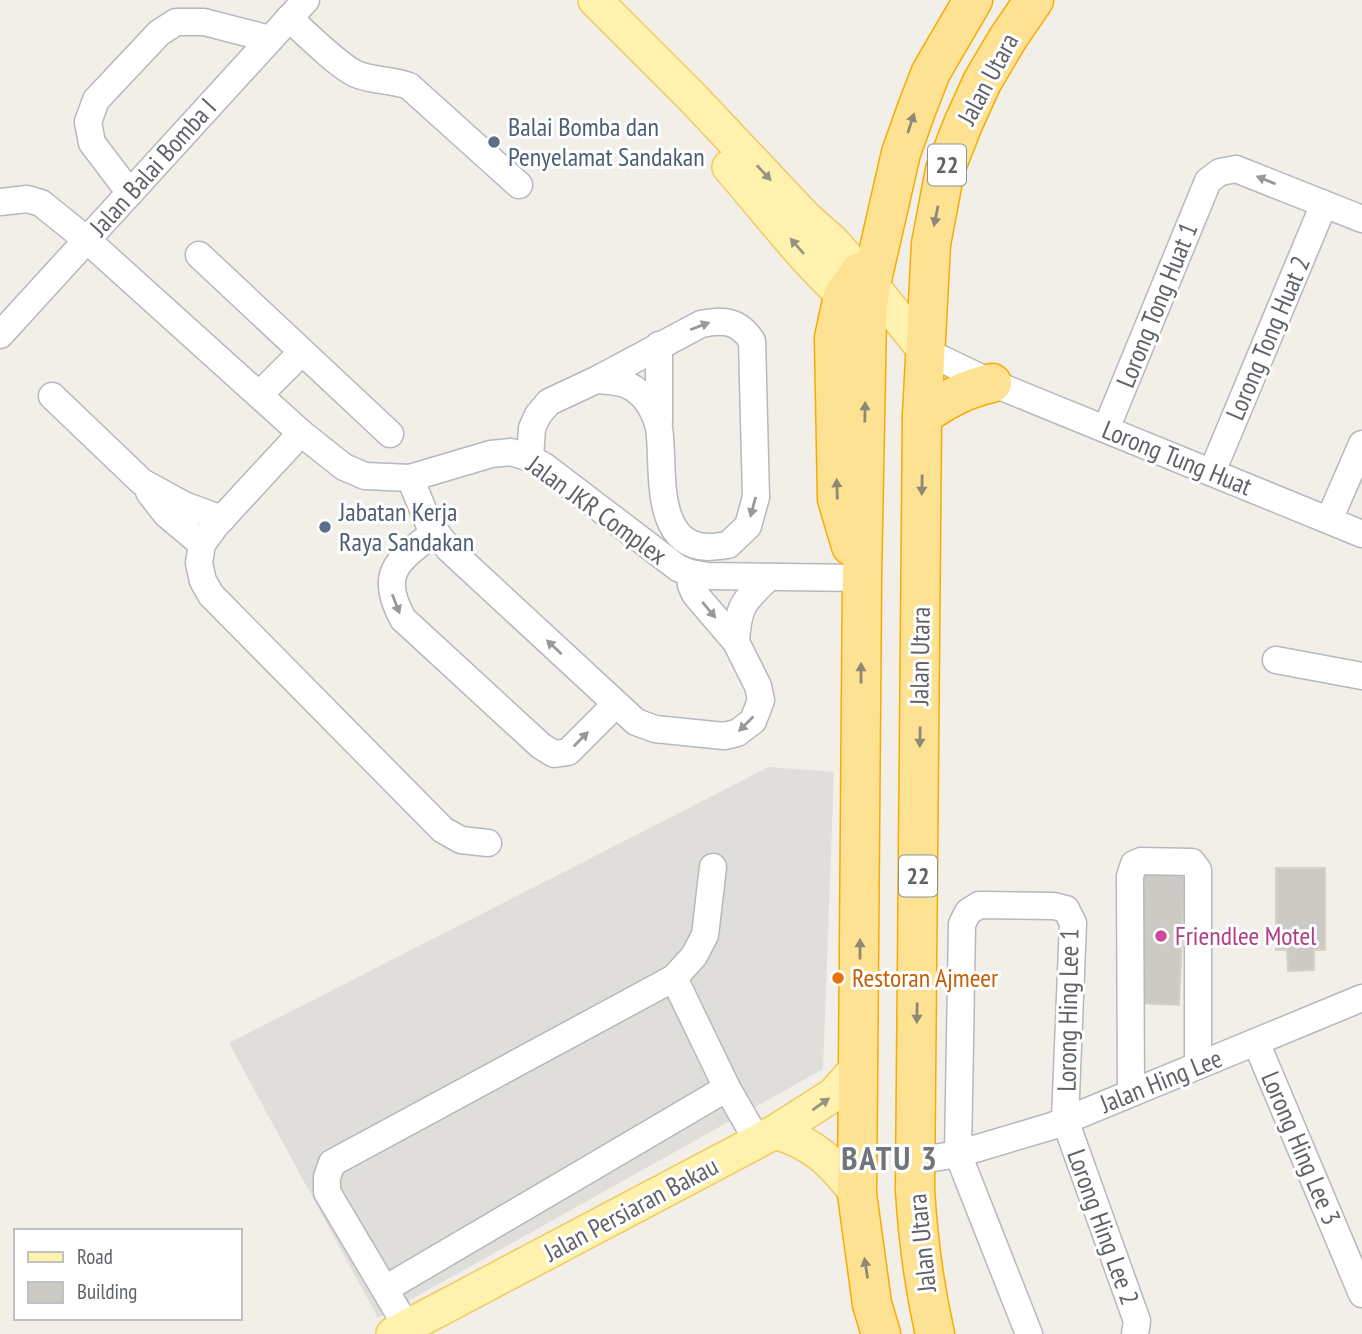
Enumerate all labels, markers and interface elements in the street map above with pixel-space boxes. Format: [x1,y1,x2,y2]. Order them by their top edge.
street label: Jalan Utara [949,27,1025,131]
street label: Jalan Balai Bomba I [81,91,223,243]
place label: Balai Bomba dan Penyelamat Sandakan [508,110,705,173]
one-way arrow [907,112,917,133]
marker: Balai Bomba dan Penyelamat Sandakan [486,134,502,150]
road number: 22 [928,145,966,186]
one-way arrow [756,165,773,182]
one-way arrow [1255,175,1276,186]
one-way arrow [930,205,941,227]
street label: Lorong Tong Huat 1 [1108,217,1205,392]
one-way arrow [790,237,805,254]
street label: Lorong Tong Huat 2 [1218,251,1317,425]
one-way arrow [689,320,710,331]
one-way arrow [859,401,871,423]
street label: Lorong Tung Huat [1098,413,1257,502]
street label: Jalan JKR Complex [520,447,674,572]
one-way arrow [916,474,928,496]
one-way arrow [831,478,842,500]
place label: Jabatan Kerja Raya Sandakan [338,495,474,558]
one-way arrow [747,496,758,518]
marker: Jabatan Kerja Raya Sandakan [317,519,333,535]
one-way arrow [391,594,402,615]
one-way arrow [701,601,716,618]
street label: Jalan Utara [902,606,937,707]
one-way arrow [545,639,563,655]
one-way arrow [855,661,867,683]
one-way arrow [738,716,755,733]
one-way arrow [914,726,925,748]
one-way arrow [573,731,589,747]
road number: 22 [899,856,937,896]
place label: Friendlee Motel [1175,919,1316,952]
street label: Lorong Hing Lee 1 [1050,928,1085,1092]
marker: Friendlee Motel [1153,928,1169,944]
one-way arrow [854,938,865,960]
place label: Restoran Ajmeer [852,961,998,994]
marker: Restoran Ajmeer [830,970,846,986]
one-way arrow [911,1002,923,1024]
street label: Jalan Hing Lee [1094,1041,1227,1120]
street label: Lorong Hing Lee 3 [1254,1066,1349,1229]
one-way arrow [812,1097,830,1111]
district label: BATU 3 [841,1136,939,1179]
street label: Lorong Hing Lee 2 [1060,1144,1147,1309]
street label: Jalan Persiaran Bakau [537,1149,724,1269]
street label: Jalan Utara [900,1192,943,1295]
legend [14,1229,242,1320]
text: Road [77,1243,113,1270]
one-way arrow [860,1257,871,1279]
text: Building [77,1278,137,1305]

